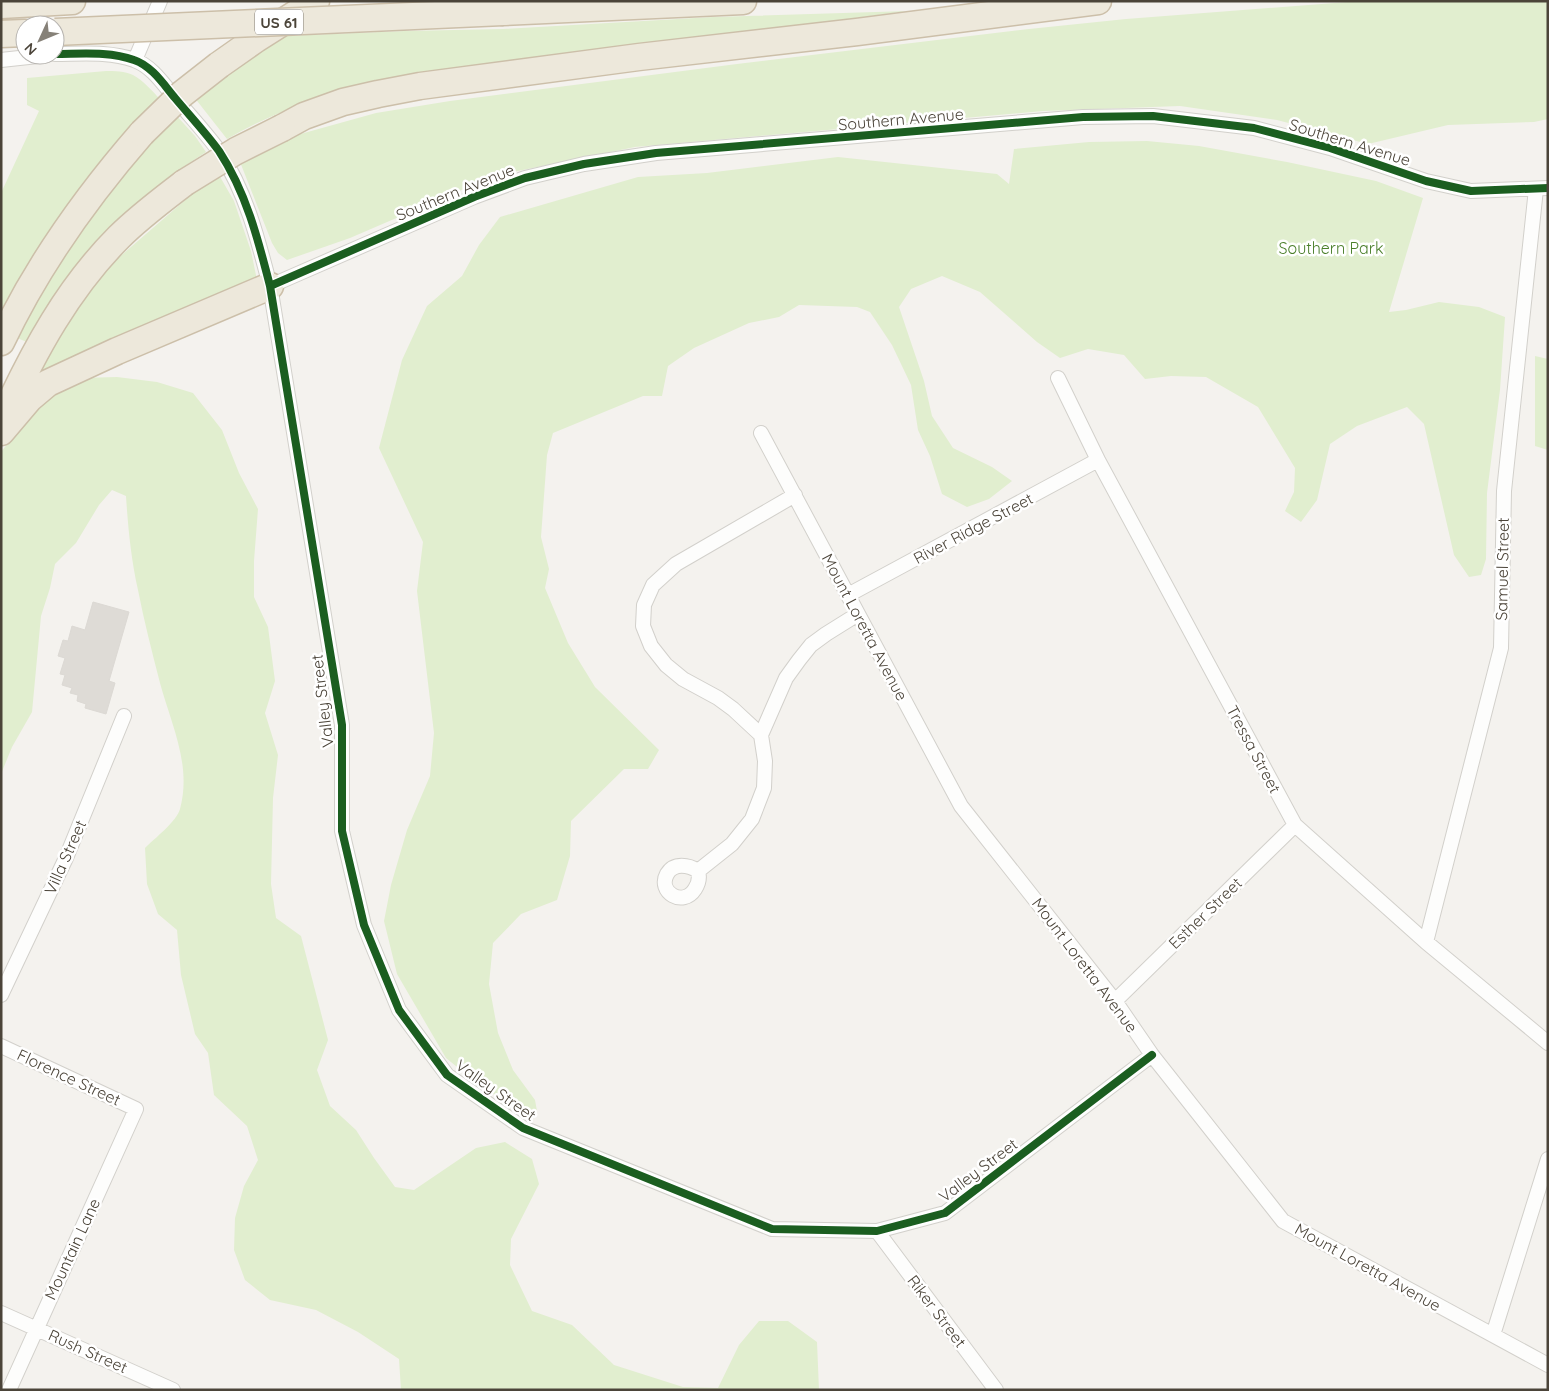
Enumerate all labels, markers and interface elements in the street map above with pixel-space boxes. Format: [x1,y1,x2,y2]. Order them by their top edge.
road number: US 61 [255,10,303,34]
north arrow [15,15,65,65]
text: N [21,39,41,59]
street label: Southern Avenue [837,104,965,134]
street label: Southern Avenue [1287,114,1413,170]
street label: Southern Avenue [393,159,517,225]
park label: Southern Park [1279,238,1383,258]
street label: River Ridge Street [910,488,1036,568]
street label: Samuel Street [1491,517,1513,621]
street label: Mount Loretta Avenue [818,550,912,704]
street label: Valley Street [306,653,338,749]
street label: Tressa Street [1223,702,1285,796]
street label: Villa Street [40,817,90,897]
street label: Esther Street [1164,873,1246,953]
street label: Mount Loretta Avenue [1028,894,1142,1036]
street label: Florence Street [14,1044,124,1110]
street label: Valley Street [452,1055,540,1125]
street label: Valley Street [935,1134,1021,1206]
street label: Mountain Lane [40,1195,104,1303]
street label: Mount Loretta Avenue [1292,1219,1444,1315]
street label: Riker Street [903,1271,971,1351]
street label: Rush Street [45,1325,131,1377]

